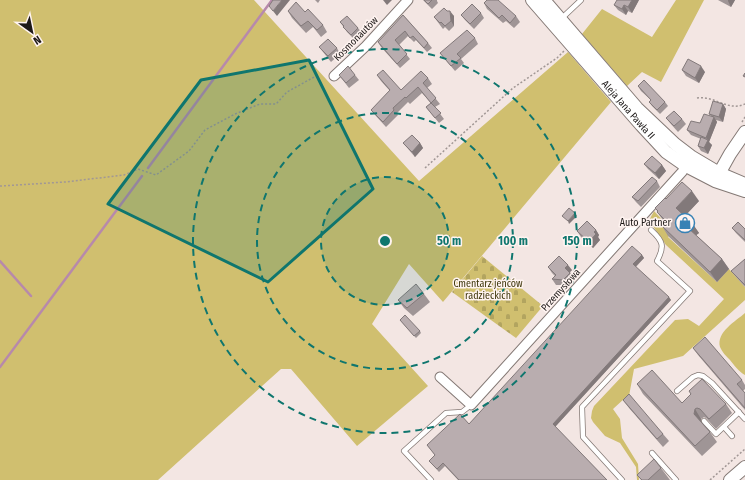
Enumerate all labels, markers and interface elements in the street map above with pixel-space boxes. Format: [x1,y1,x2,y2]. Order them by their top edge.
north arrow [12,12,52,52]
street label: Kosmonautów [331,14,381,64]
text: N [31,33,43,47]
street label: Aleja Jana Pawła II [599,78,657,142]
shop icon: Auto Partner [674,212,696,234]
place label: Auto Partner [620,217,672,229]
centre of rings [378,234,392,248]
text: 50 m [437,234,461,248]
text: 100 m [498,234,528,248]
text: 150 m [562,234,592,248]
street label: Przemysłowa [539,266,583,314]
park label: Cmentarz jeńców radzieckich [453,277,523,302]

